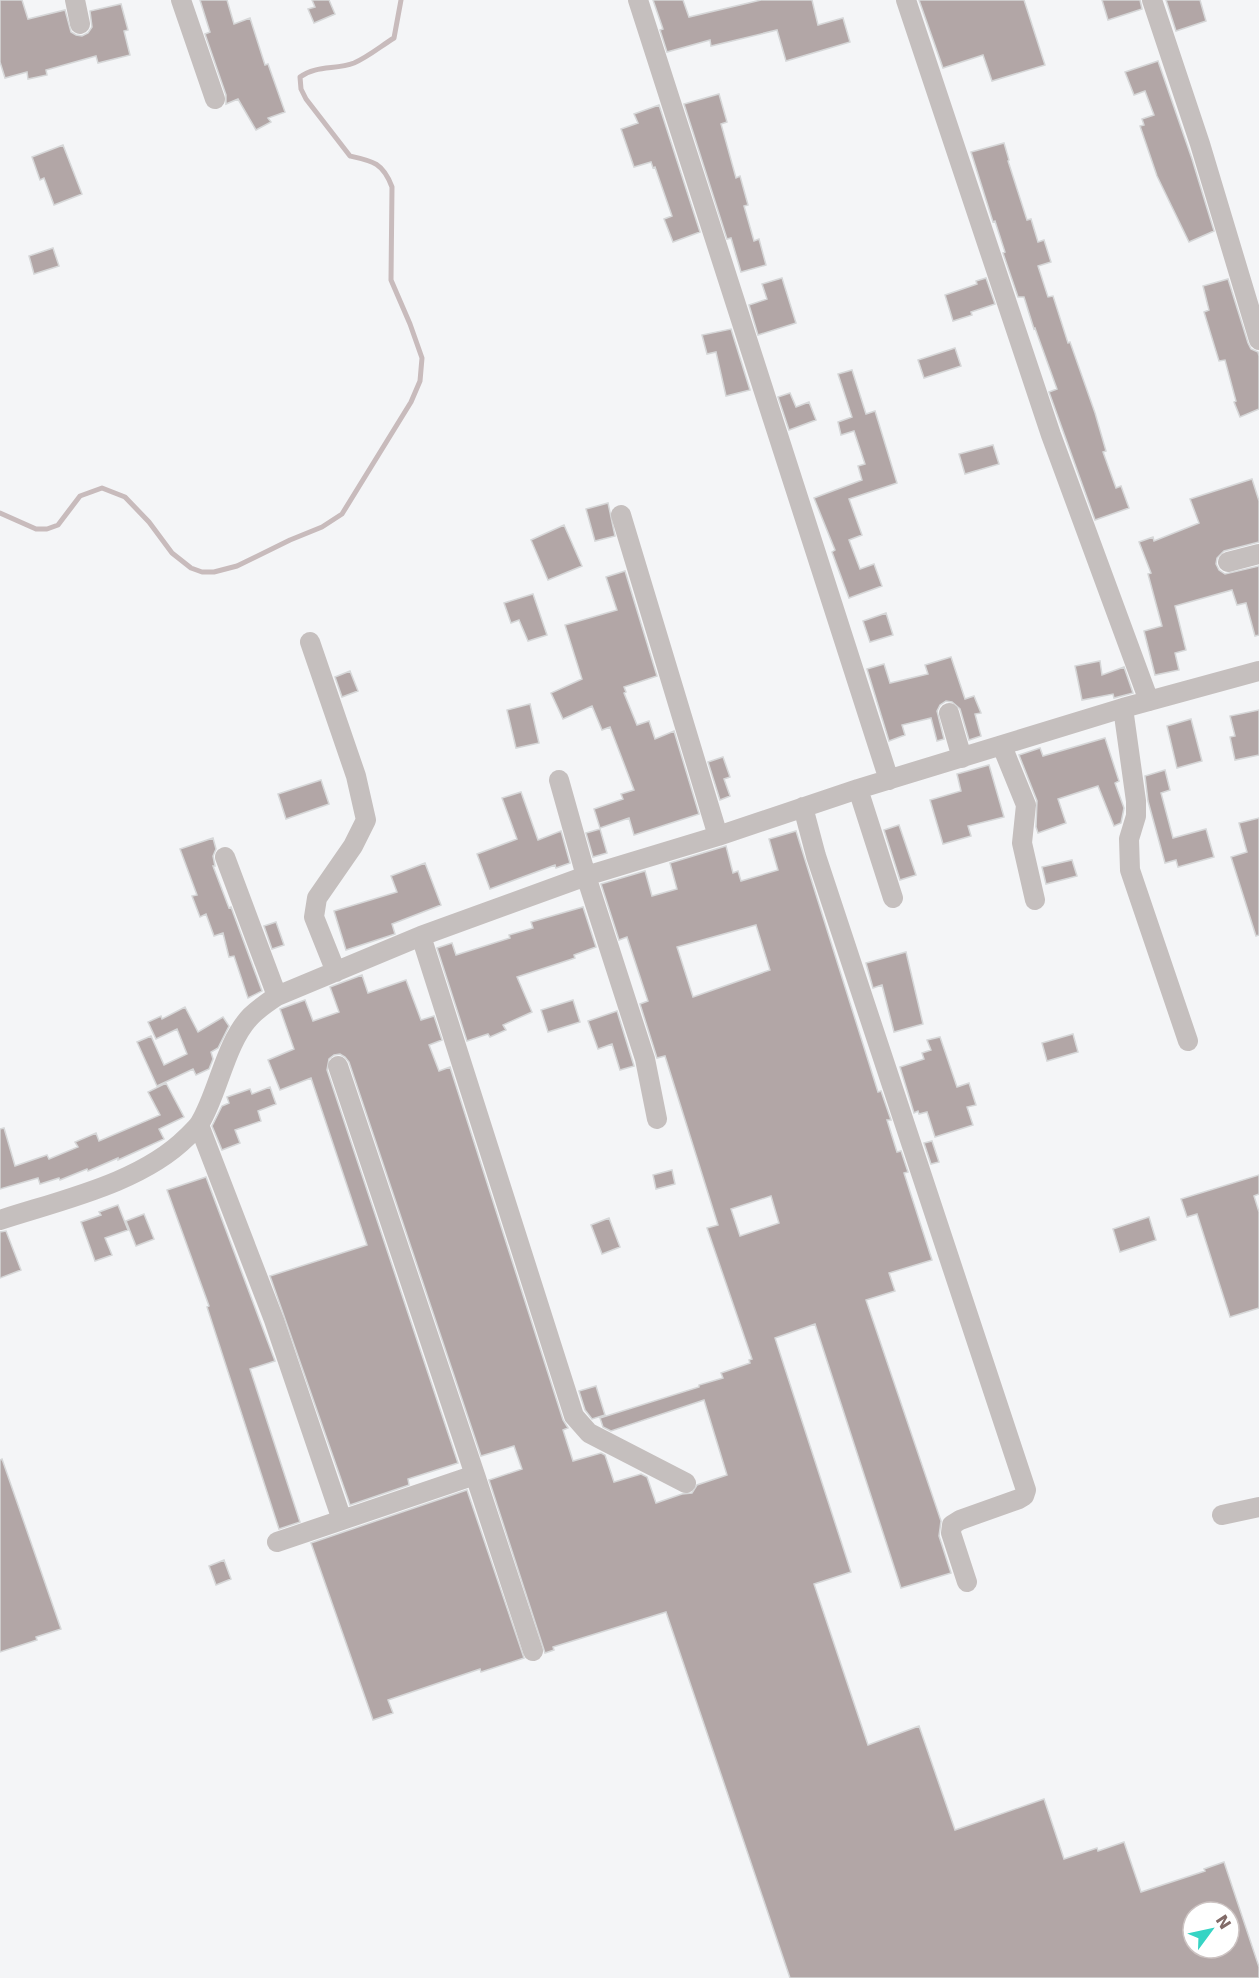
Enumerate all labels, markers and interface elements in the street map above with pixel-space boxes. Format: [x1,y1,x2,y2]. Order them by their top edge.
north arrow [1181,1900,1241,1960]
text: N [1212,1911,1235,1933]

